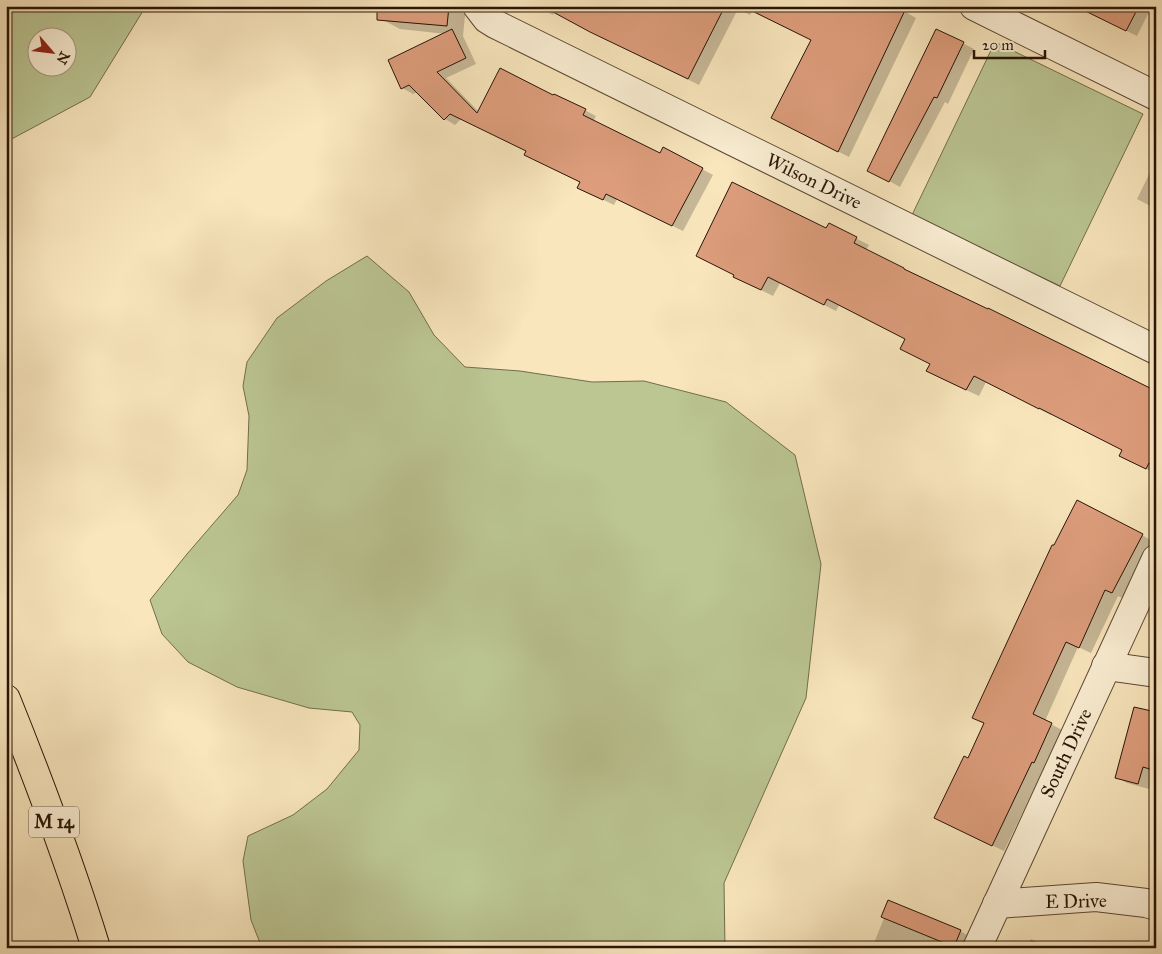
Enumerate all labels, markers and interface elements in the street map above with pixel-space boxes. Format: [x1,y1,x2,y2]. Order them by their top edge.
north arrow [28,28,78,78]
scale bar [974,28,1046,60]
text: 20 m [982,36,1014,54]
text: N [53,49,73,67]
street label: Wilson Drive [763,148,866,214]
street label: South Drive [1035,705,1097,801]
road number: M 14 [29,806,79,838]
street label: E Drive [1045,889,1107,913]

